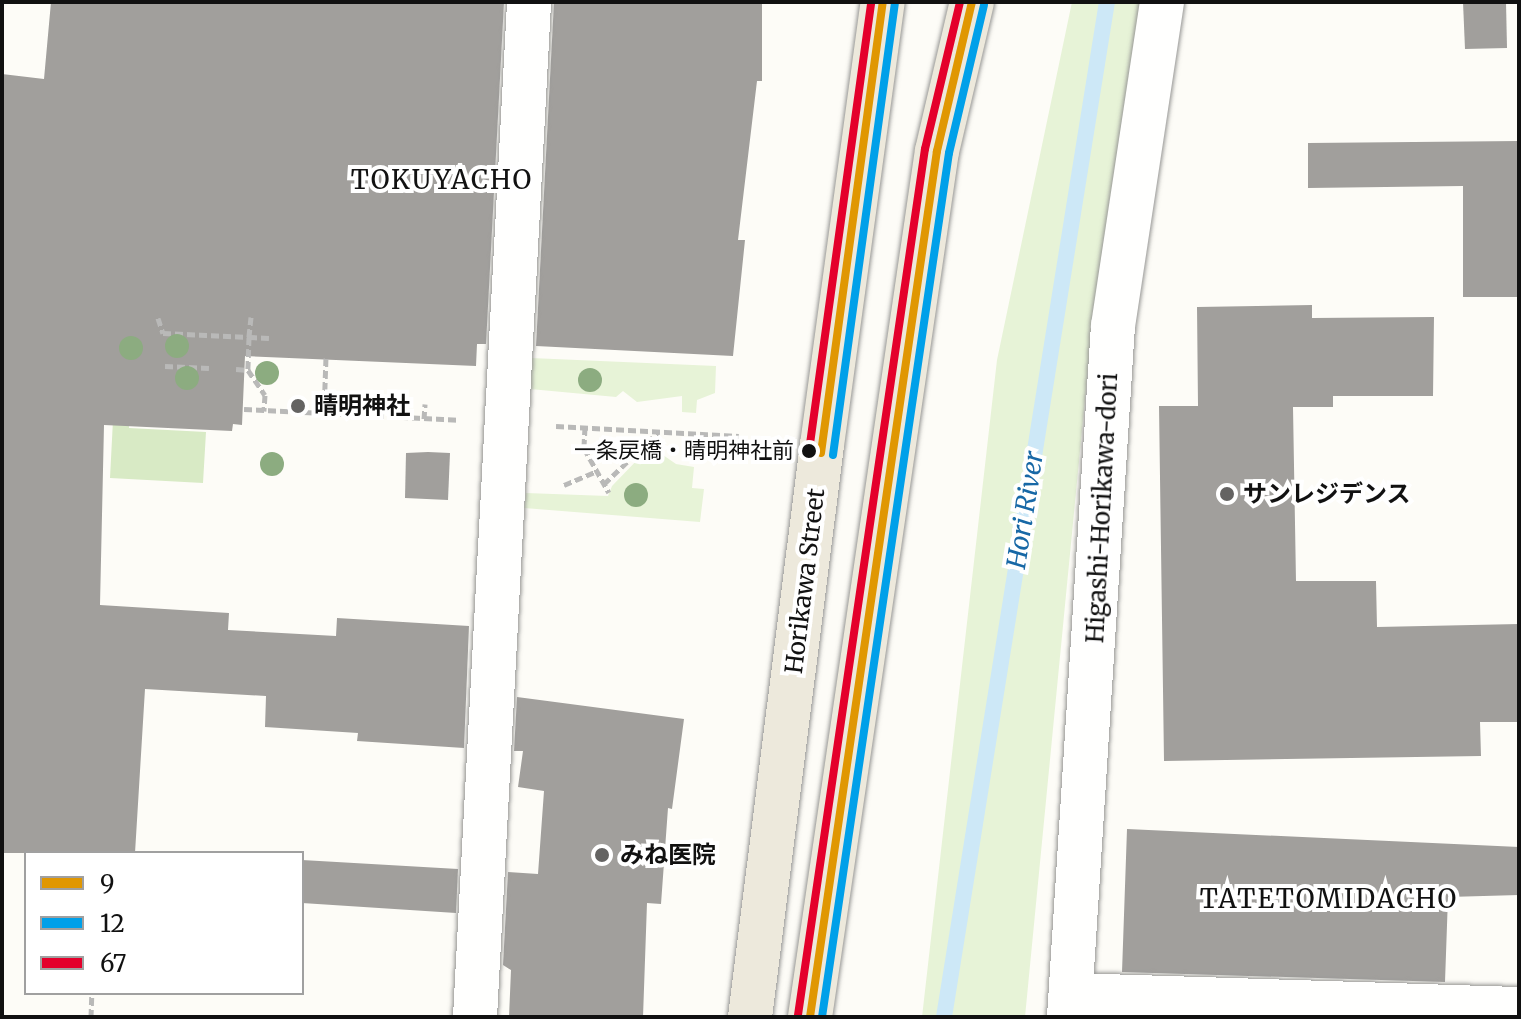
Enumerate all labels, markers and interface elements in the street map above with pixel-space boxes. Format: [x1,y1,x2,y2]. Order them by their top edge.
district label: TOKUYACHO [351,164,533,196]
street label: Higashi-Horikawa-dori [1081,372,1123,644]
place label: 晴明神社 [314,392,410,420]
marker: 晴明神社 [289,397,307,415]
place label: 一条戻橋・晴明神社前 [574,438,794,464]
marker: 一条戻橋・晴明神社前 [801,443,817,459]
water label: Hori River [1000,449,1050,571]
place label: サンレジデンス [1243,480,1411,508]
marker: サンレジデンス [1218,485,1236,503]
street label: Horikawa Street [779,487,831,675]
place label: みね医院 [620,841,716,869]
marker: みね医院 [591,844,613,866]
legend [24,851,304,995]
text: 9 [100,868,115,899]
district label: TATETOMIDACHO [1200,883,1458,915]
text: 12 [100,908,125,939]
text: 67 [100,948,126,979]

